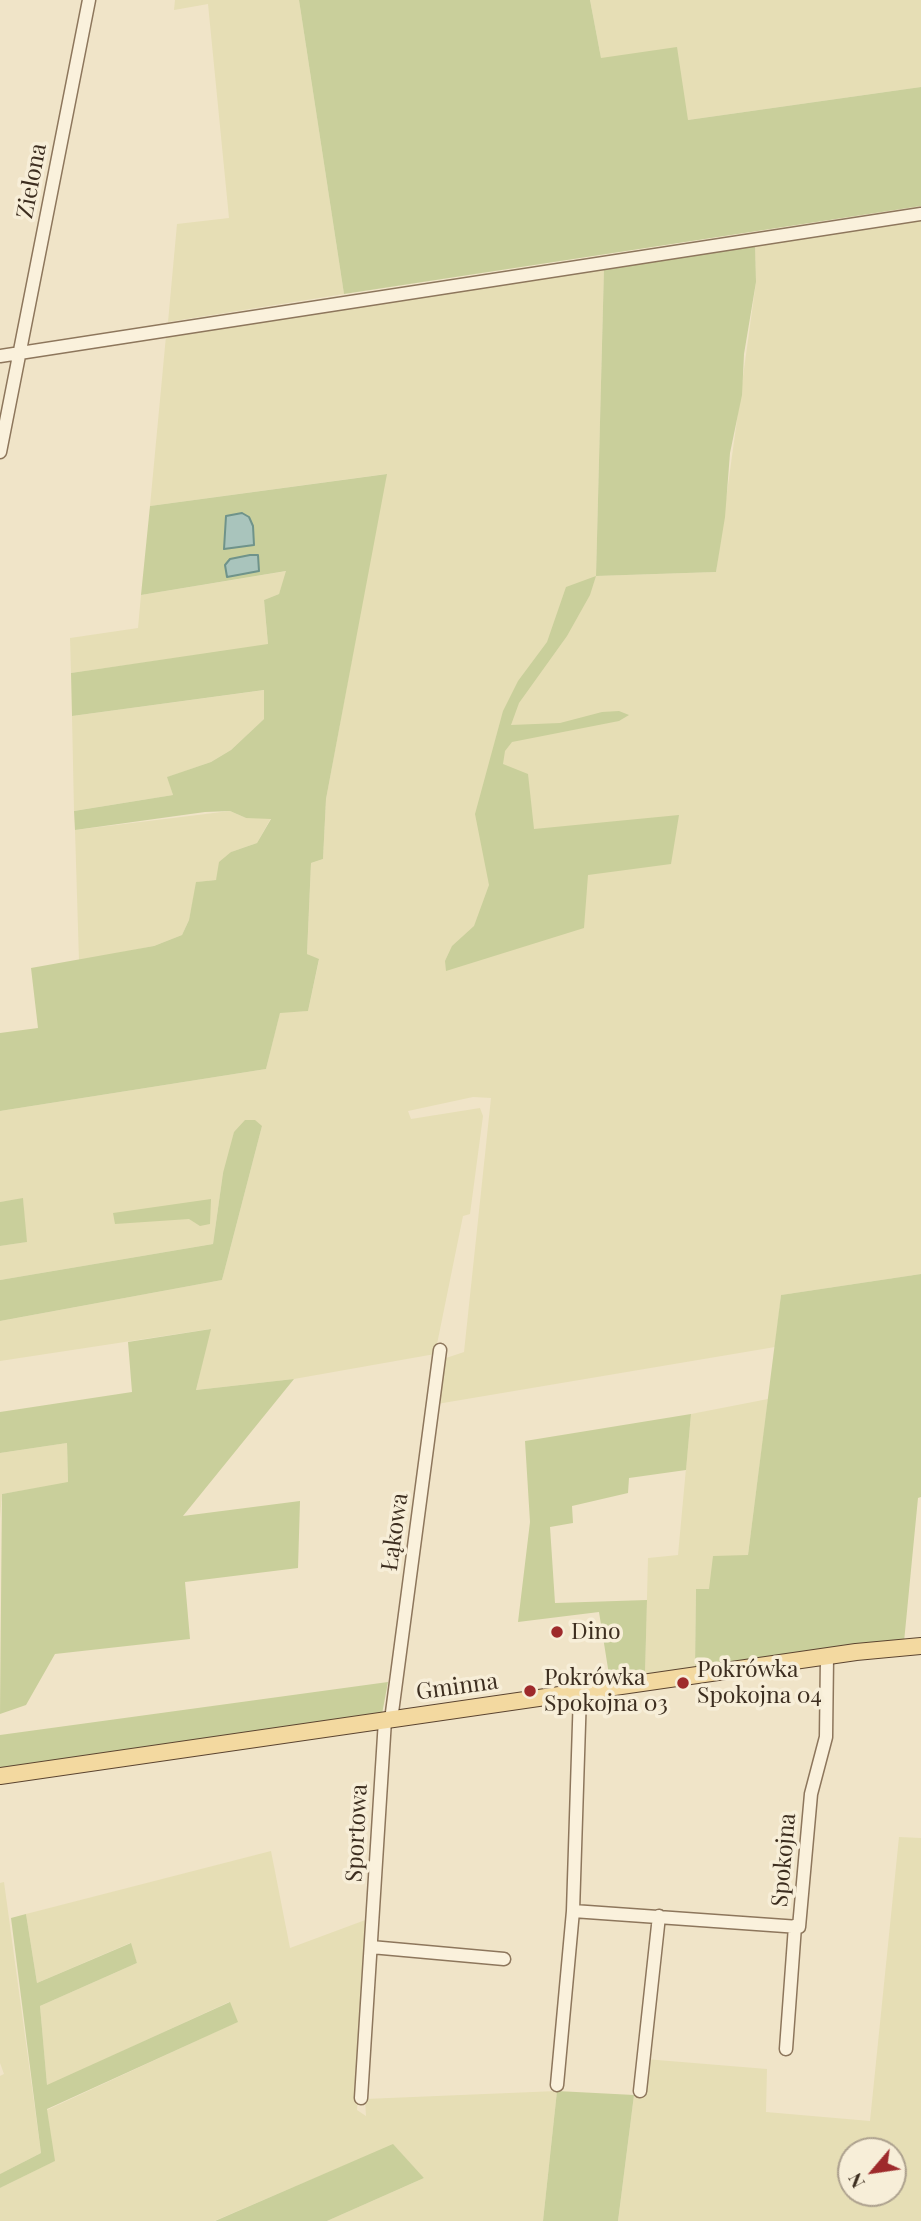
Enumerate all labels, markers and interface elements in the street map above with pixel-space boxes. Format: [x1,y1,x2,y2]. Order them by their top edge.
street label: Zielona [11,141,53,221]
street label: Łąkowa [376,1491,414,1573]
place label: Dino [571,1618,621,1646]
marker: Dino [549,1624,565,1640]
place label: Pokrówka Spokojna 04 [697,1656,822,1710]
place label: Pokrówka Spokojna 03 [544,1664,668,1718]
street label: Gminna [414,1668,500,1706]
marker: Pokrówka Spokojna 04 [675,1675,691,1691]
marker: Pokrówka Spokojna 03 [522,1683,538,1699]
street label: Sportowa [341,1783,373,1883]
street label: Spokojna [766,1812,802,1908]
north arrow [837,2137,907,2207]
text: N [841,2169,870,2194]

